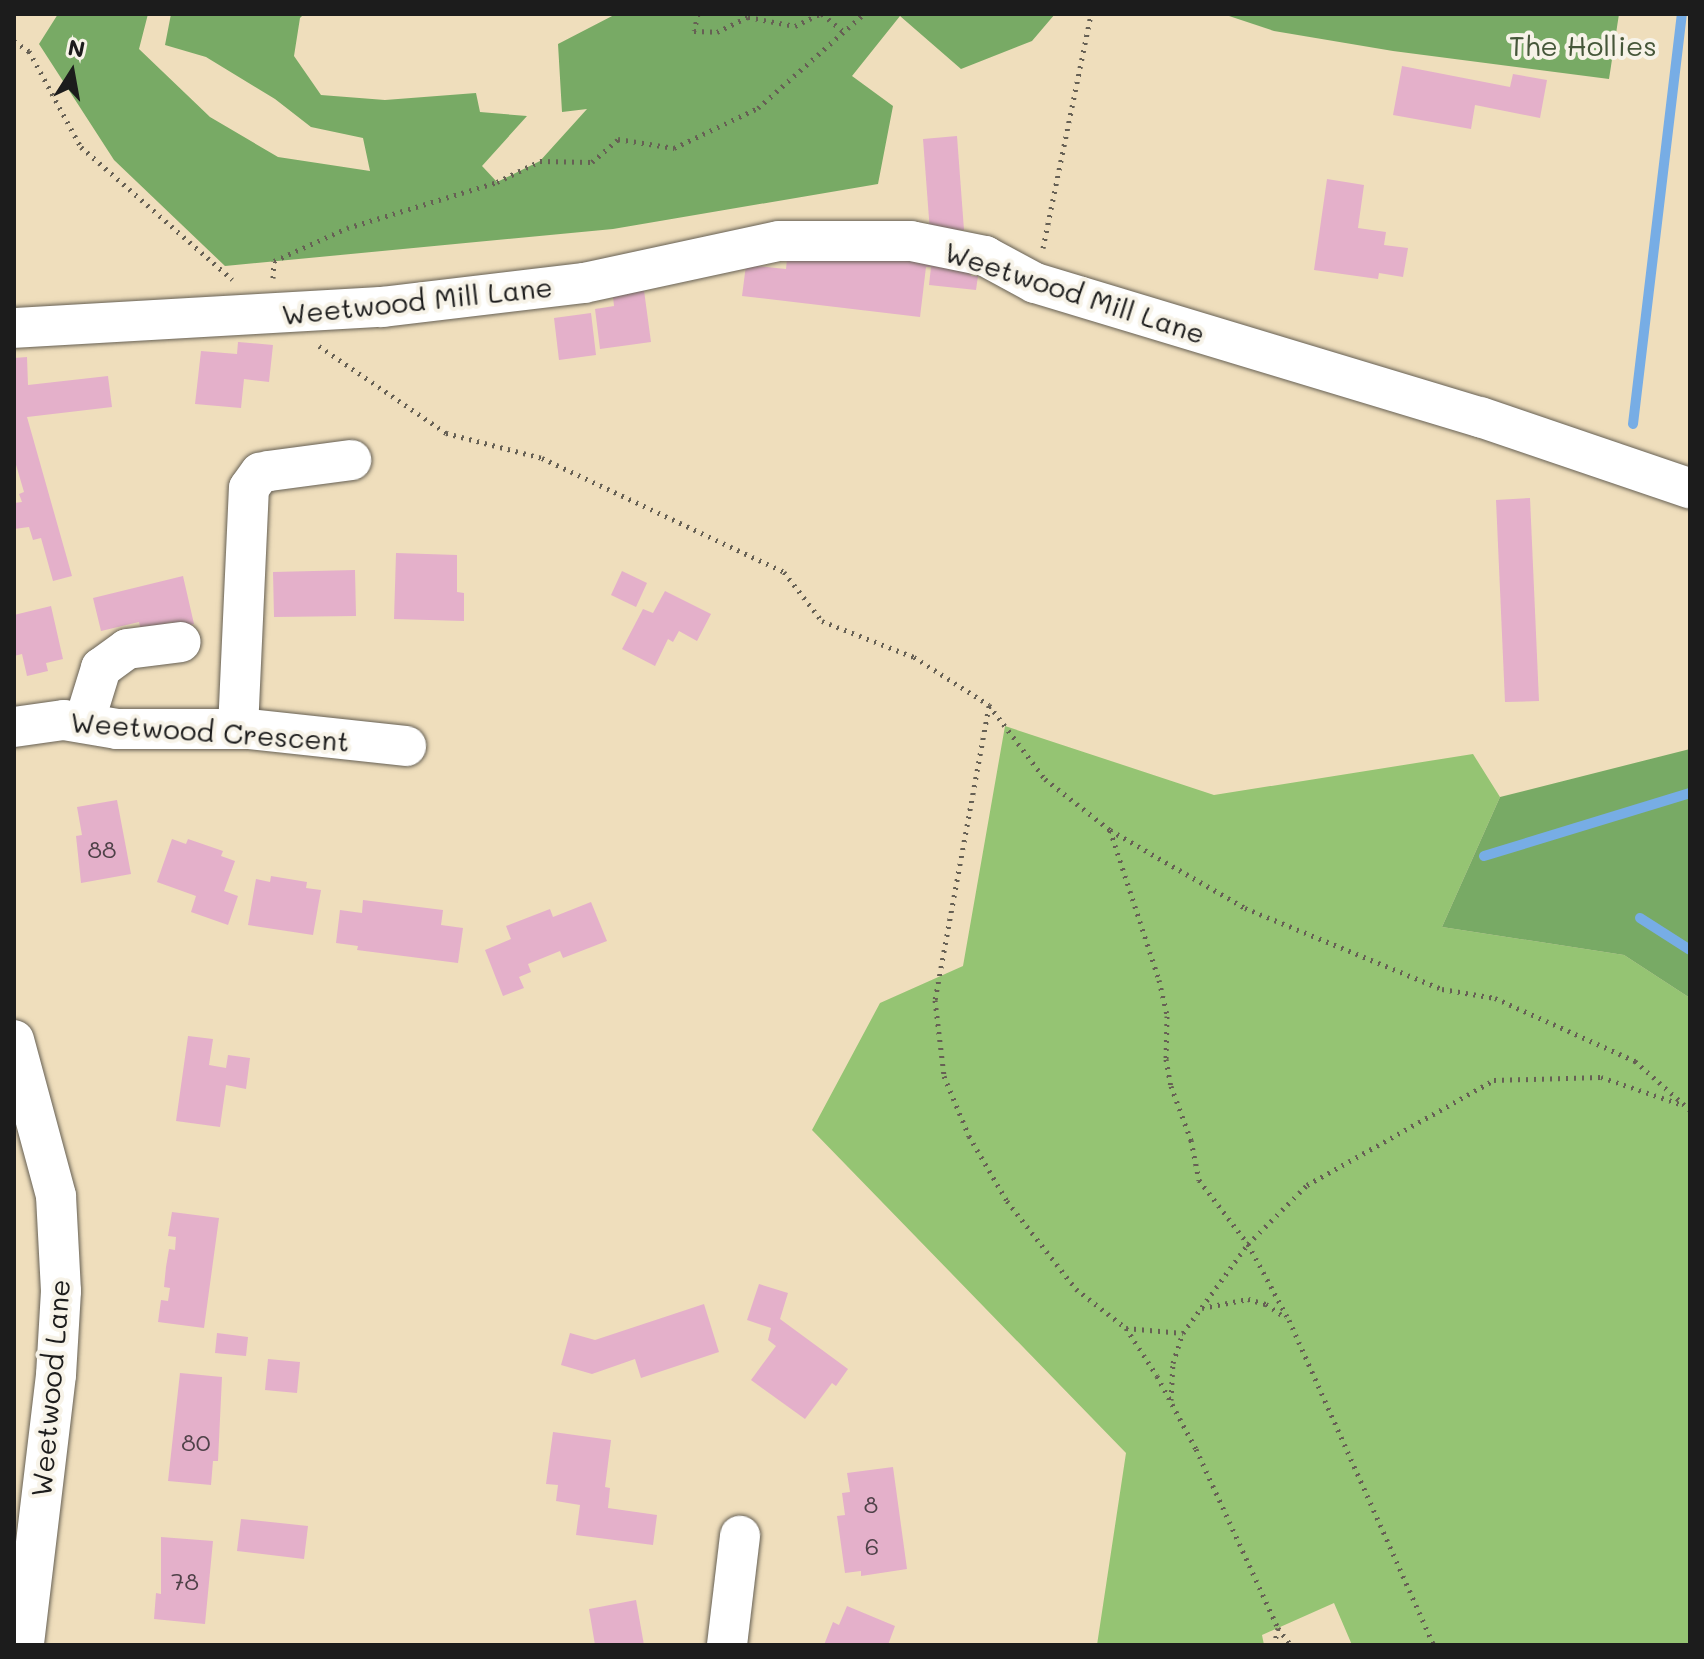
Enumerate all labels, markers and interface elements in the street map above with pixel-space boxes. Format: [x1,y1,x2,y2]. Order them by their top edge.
park label: The Hollies [1509,28,1657,62]
north arrow [32,32,112,112]
text: N [66,32,88,64]
street label: Weetwood Mill Lane [940,234,1210,350]
street label: Weetwood Mill Lane [280,269,554,331]
street label: Weetwood Crescent [69,704,351,758]
house number: 88 [87,835,117,863]
street label: Weetwood Lane [24,1278,76,1498]
house number: 80 [181,1428,211,1456]
house number: 8 [864,1490,878,1518]
house number: 6 [865,1532,879,1560]
house number: 78 [171,1567,199,1595]

